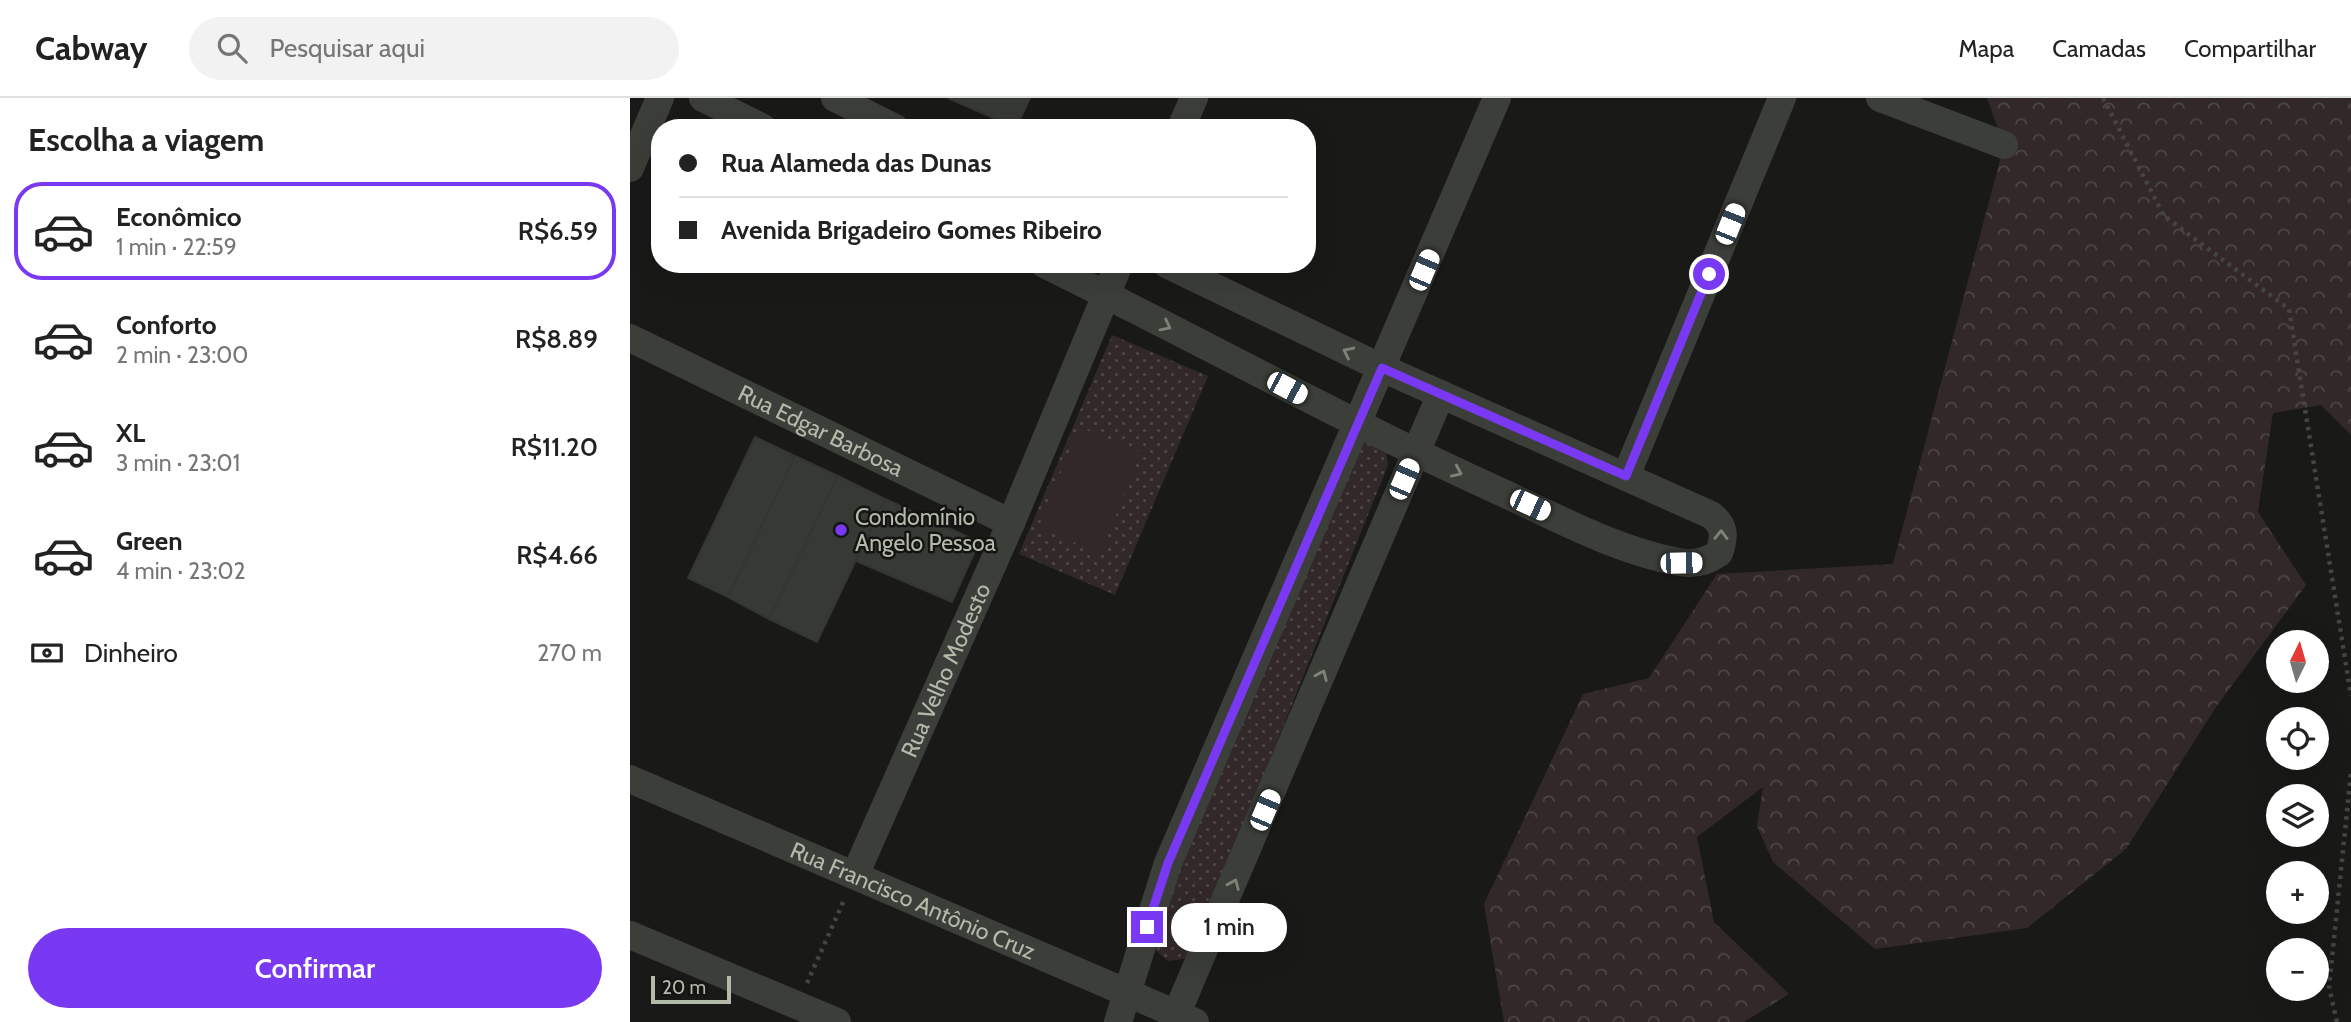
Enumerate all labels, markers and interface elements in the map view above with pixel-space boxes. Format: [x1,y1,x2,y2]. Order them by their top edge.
search box [189,17,679,80]
text: Cabway [35,28,147,68]
icon: search [213,29,251,67]
text: Pesquisar aqui [269,32,425,64]
text: Mapa [1958,34,2014,63]
text: Camadas [2052,34,2146,63]
text: Compartilhar [2184,34,2316,63]
text: Escolha a viagem [28,120,264,159]
text: Rua Alameda das Dunas [721,147,991,179]
icon: car [32,200,95,263]
text: Econômico [116,201,242,233]
car [1713,201,1748,247]
text: Avenida Brigadeiro Gomes Ribeiro [721,214,1102,246]
text: R$6.59 [518,215,598,247]
text: 1 min · 22:59 [116,233,237,261]
car [1407,247,1442,293]
route start [1693,258,1725,290]
icon: car [32,308,95,371]
text: Conforto [116,309,217,341]
one-way arrow [1159,317,1171,331]
text: R$8.89 [515,323,598,355]
text: 2 min · 23:00 [116,341,248,369]
one-way arrow [1343,346,1355,360]
car [1264,369,1311,407]
street label: Rua Edgar Barbosa [734,379,908,483]
icon: car [32,416,95,479]
text: XL [116,417,145,449]
text: R$11.20 [511,431,598,463]
text: 3 min · 23:01 [116,449,240,477]
car [1387,456,1422,502]
one-way arrow [1450,464,1462,478]
car [1507,487,1554,523]
place label: Condomínio Angelo Pessoa [855,503,996,557]
marker: Condomínio Angelo Pessoa [833,522,849,538]
icon: car [32,524,95,587]
text: Green [116,525,183,557]
one-way arrow [1713,529,1729,540]
text: R$4.66 [516,539,598,571]
car [1660,552,1703,574]
text: 4 min · 23:02 [116,557,246,585]
street label: Rua Velho Modesto [895,579,997,762]
north arrow [2266,630,2329,693]
map controls [2266,630,2329,1001]
icon: cash [28,634,66,672]
text: Dinheiro [84,637,178,669]
text: 270 m [537,639,602,667]
one-way arrow [1314,669,1328,682]
button: locate [2266,707,2329,770]
button: layers [2266,784,2329,847]
car [1248,787,1283,833]
street label: Rua Francisco Antônio Cruz [786,836,1040,966]
button: + [2266,861,2329,924]
one-way arrow [1225,879,1239,891]
callout: 1 min [1172,902,1287,952]
route end [1131,911,1163,943]
text: 1 min [1203,913,1255,941]
button: Confirmar [28,928,602,1008]
button: − [2266,938,2329,1001]
scale bar [651,973,732,1005]
text: 20 m [662,976,706,999]

